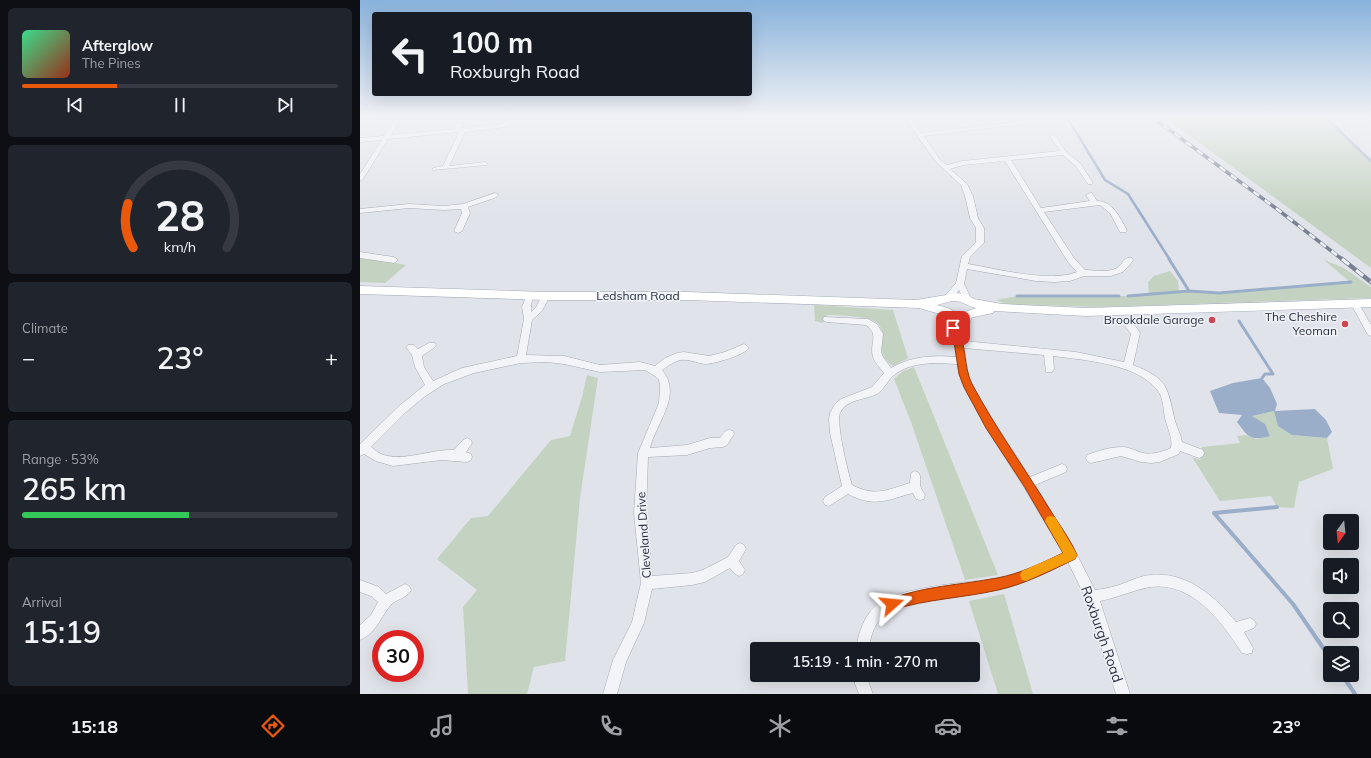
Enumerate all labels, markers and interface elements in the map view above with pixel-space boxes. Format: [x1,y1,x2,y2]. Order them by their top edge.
text: 100 m [450,25,533,60]
icon: left [384,28,436,80]
text: Afterglow [82,36,153,55]
text: The Pines [82,55,141,71]
text: Roxburgh Road [450,60,580,83]
icon: previous [64,94,86,116]
icon: pause [169,94,191,116]
icon: next [274,94,296,116]
text: 28 [155,189,205,241]
text: km/h [164,237,196,255]
street label: Ledsham Road [596,288,680,303]
place label: The Cheshire Yeoman [1265,309,1337,338]
pin [936,311,970,345]
place label: Brookdale Garage [1104,312,1204,327]
marker: Brookdale Garage [1207,315,1217,325]
icon: arrive [942,317,964,339]
marker: The Cheshire Yeoman [1340,319,1350,329]
text: Climate [22,320,68,336]
text: 23° [156,339,204,377]
text: − [22,344,35,372]
text: + [325,344,338,372]
text: Range · 53% [22,451,99,467]
text: 265 km [22,470,127,508]
street label: Cleveland Drive [633,491,654,579]
north arrow [1323,514,1359,550]
map controls [1323,514,1359,682]
button: sound [1323,558,1359,594]
position arrow [871,583,913,625]
street label: Roxburgh Road [1077,583,1127,685]
text: Arrival [22,594,62,610]
button: search [1323,602,1359,638]
text: 15:19 [22,613,101,651]
speed limit sign: 30 [372,630,424,682]
button: layers [1323,646,1359,682]
text: 15:19 · 1 min · 270 m [792,652,938,671]
icon: directions [259,712,287,740]
icon: music [428,712,456,740]
icon: phone [597,712,625,740]
icon: climate [766,712,794,740]
icon: car [934,712,962,740]
icon: filters [1103,712,1131,740]
text: 15:18 [70,715,118,738]
text: 23° [1272,715,1301,738]

